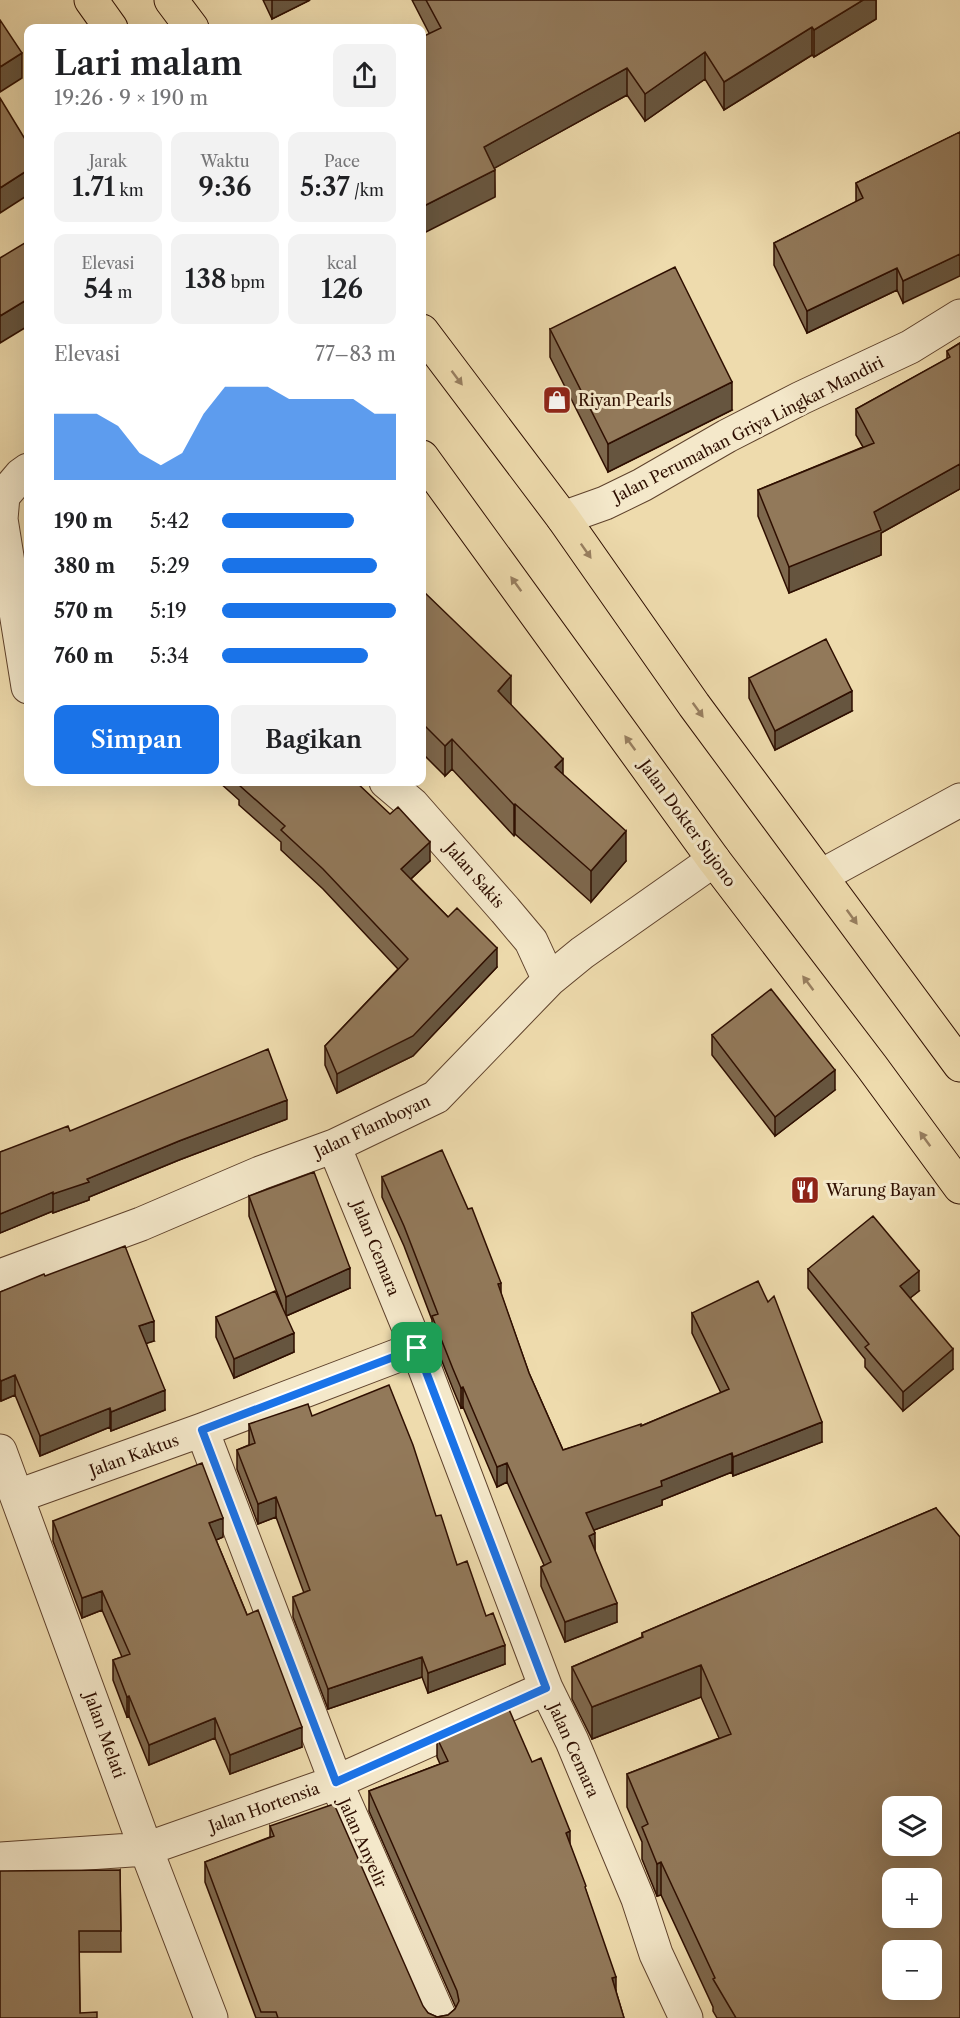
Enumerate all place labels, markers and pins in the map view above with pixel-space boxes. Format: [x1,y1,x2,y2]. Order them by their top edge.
shop icon: Riyan Pearls [541,384,573,416]
place label: Riyan Pearls [578,390,672,410]
restaurant icon: Warung Bayan [789,1174,821,1206]
place label: Warung Bayan [825,1180,936,1200]
pin [391,1322,442,1373]

